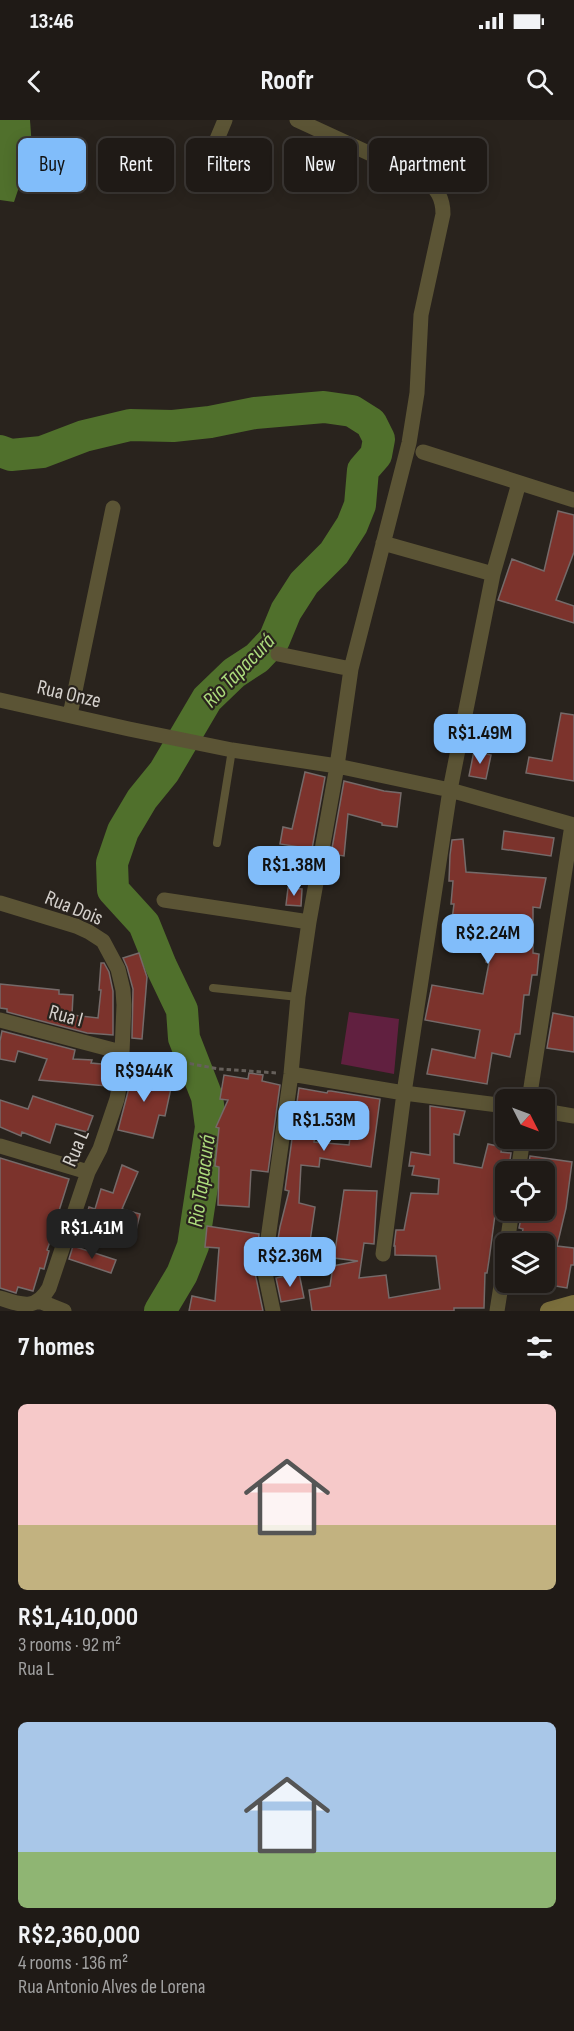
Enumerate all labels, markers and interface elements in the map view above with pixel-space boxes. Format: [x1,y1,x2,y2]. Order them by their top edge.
text: 13:46 [30,8,74,35]
icon: back [18,65,51,98]
text: Roofr [260,65,314,97]
icon: search [523,65,556,98]
chip: Buy [18,138,86,192]
chip: Rent [98,138,174,192]
chip: Filters [186,138,272,192]
chip: New [284,138,357,192]
chip: Apartment [369,138,487,192]
water label: Rio Tapacurá [197,628,281,714]
street label: Rua Onze [35,675,103,713]
pin: R$1.49M [425,714,535,765]
text: R$1.49M [448,721,512,745]
pin: R$1.38M [239,846,349,897]
text: R$1.38M [262,853,326,877]
street label: Rua Dois [41,885,107,931]
pin: R$2.24M [433,914,543,965]
text: R$2.24M [456,921,520,945]
street label: Rua I [46,1000,86,1032]
pin: R$944K [95,1052,193,1103]
text: R$944K [115,1059,173,1083]
north arrow [495,1089,555,1149]
map controls [495,1089,555,1293]
pin: R$1.53M [269,1101,379,1152]
text: R$1.53M [292,1108,356,1132]
street label: Rua L [57,1126,95,1170]
water label: Rio Tapacurá [182,1133,222,1229]
button: locate [495,1161,555,1221]
pin: R$1.41M [37,1209,147,1260]
text: R$1.41M [61,1216,123,1240]
button: layers [495,1233,555,1293]
pin: R$2.36M [235,1237,345,1288]
text: R$2.36M [258,1244,322,1268]
icon: filters [523,1331,556,1364]
text: 7 homes [18,1332,95,1363]
icon: home [233,1443,341,1551]
text: R$1,410,000 [18,1602,138,1633]
text: 3 rooms · 92 m² [18,1633,121,1657]
text: Rua L [18,1657,54,1681]
icon: home [233,1761,341,1869]
text: R$2,360,000 [18,1920,140,1951]
text: 4 rooms · 136 m² [18,1951,128,1975]
text: Rua Antonio Alves de Lorena [18,1975,205,1999]

